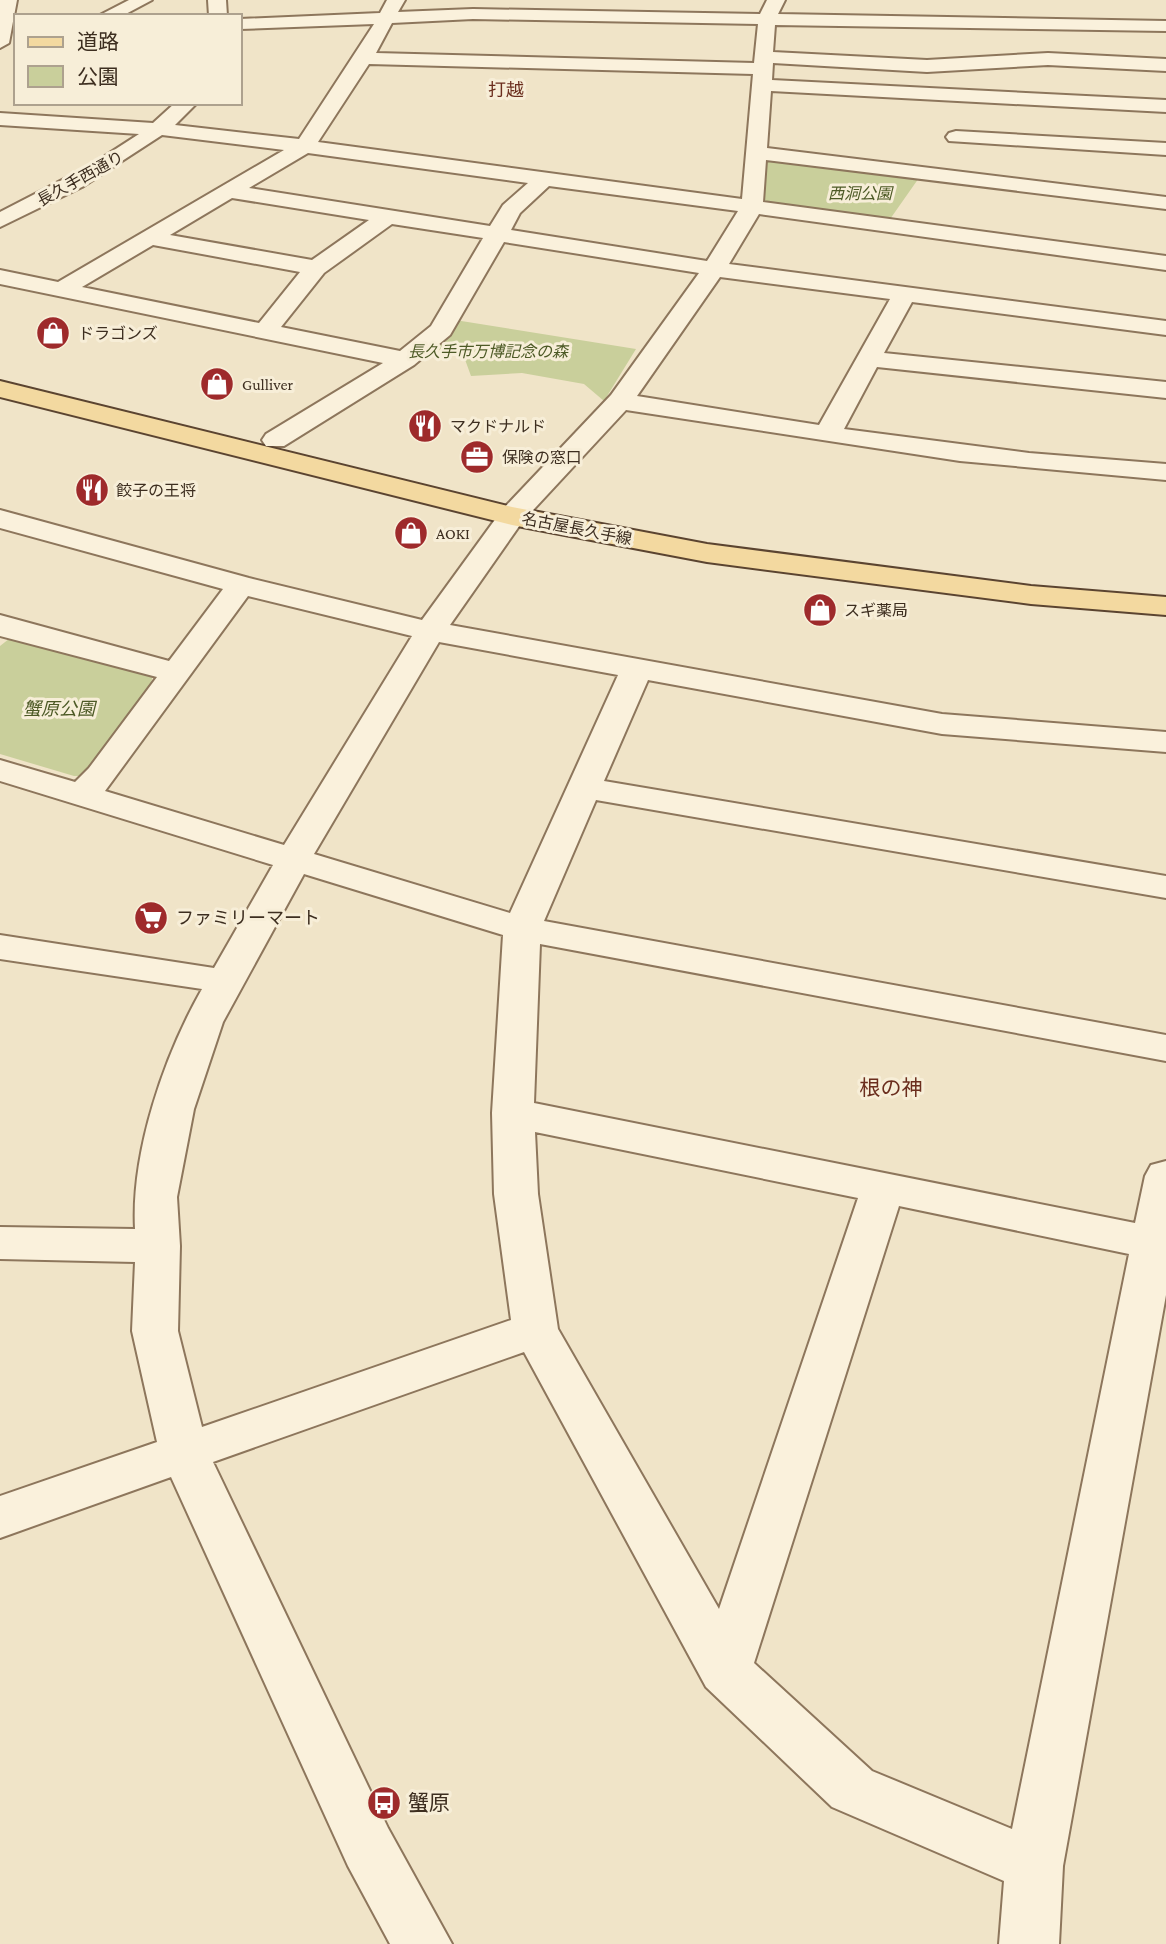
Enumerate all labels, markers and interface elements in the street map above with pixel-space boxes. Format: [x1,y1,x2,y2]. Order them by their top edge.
legend [14,14,242,105]
text: 道路 [77,30,119,54]
text: 公園 [77,65,119,89]
district label: 打越 [488,80,524,100]
street label: 長久手西通り [34,148,126,209]
park label: 西洞公園 [828,185,894,202]
shop icon: ドラゴンズ [34,314,72,352]
place label: ドラゴンズ [78,325,158,342]
park label: 長久手市万博記念の森 [408,343,570,360]
shop icon: Gulliver [198,365,236,403]
place label: Gulliver [242,376,293,393]
restaurant icon: マクドナルド [406,407,444,445]
place label: マクドナルド [450,418,546,435]
office icon: 保険の窓口 [458,438,496,476]
place label: 保険の窓口 [502,449,582,466]
restaurant icon: 餃子の王将 [73,471,111,509]
place label: 餃子の王将 [116,482,196,499]
street label: 名古屋長久手線 [520,509,634,548]
shop icon: AOKI [392,514,430,552]
place label: AOKI [436,525,470,542]
shop icon: スギ薬局 [801,591,839,629]
place label: スギ薬局 [844,602,908,619]
park label: 蟹原公園 [23,699,98,719]
supermarket icon: ファミリーマート [132,899,170,937]
place label: ファミリーマート [176,908,320,928]
district label: 根の神 [860,1076,923,1100]
bus stop icon: 蟹原 [365,1784,403,1822]
place label: 蟹原 [408,1791,450,1815]

